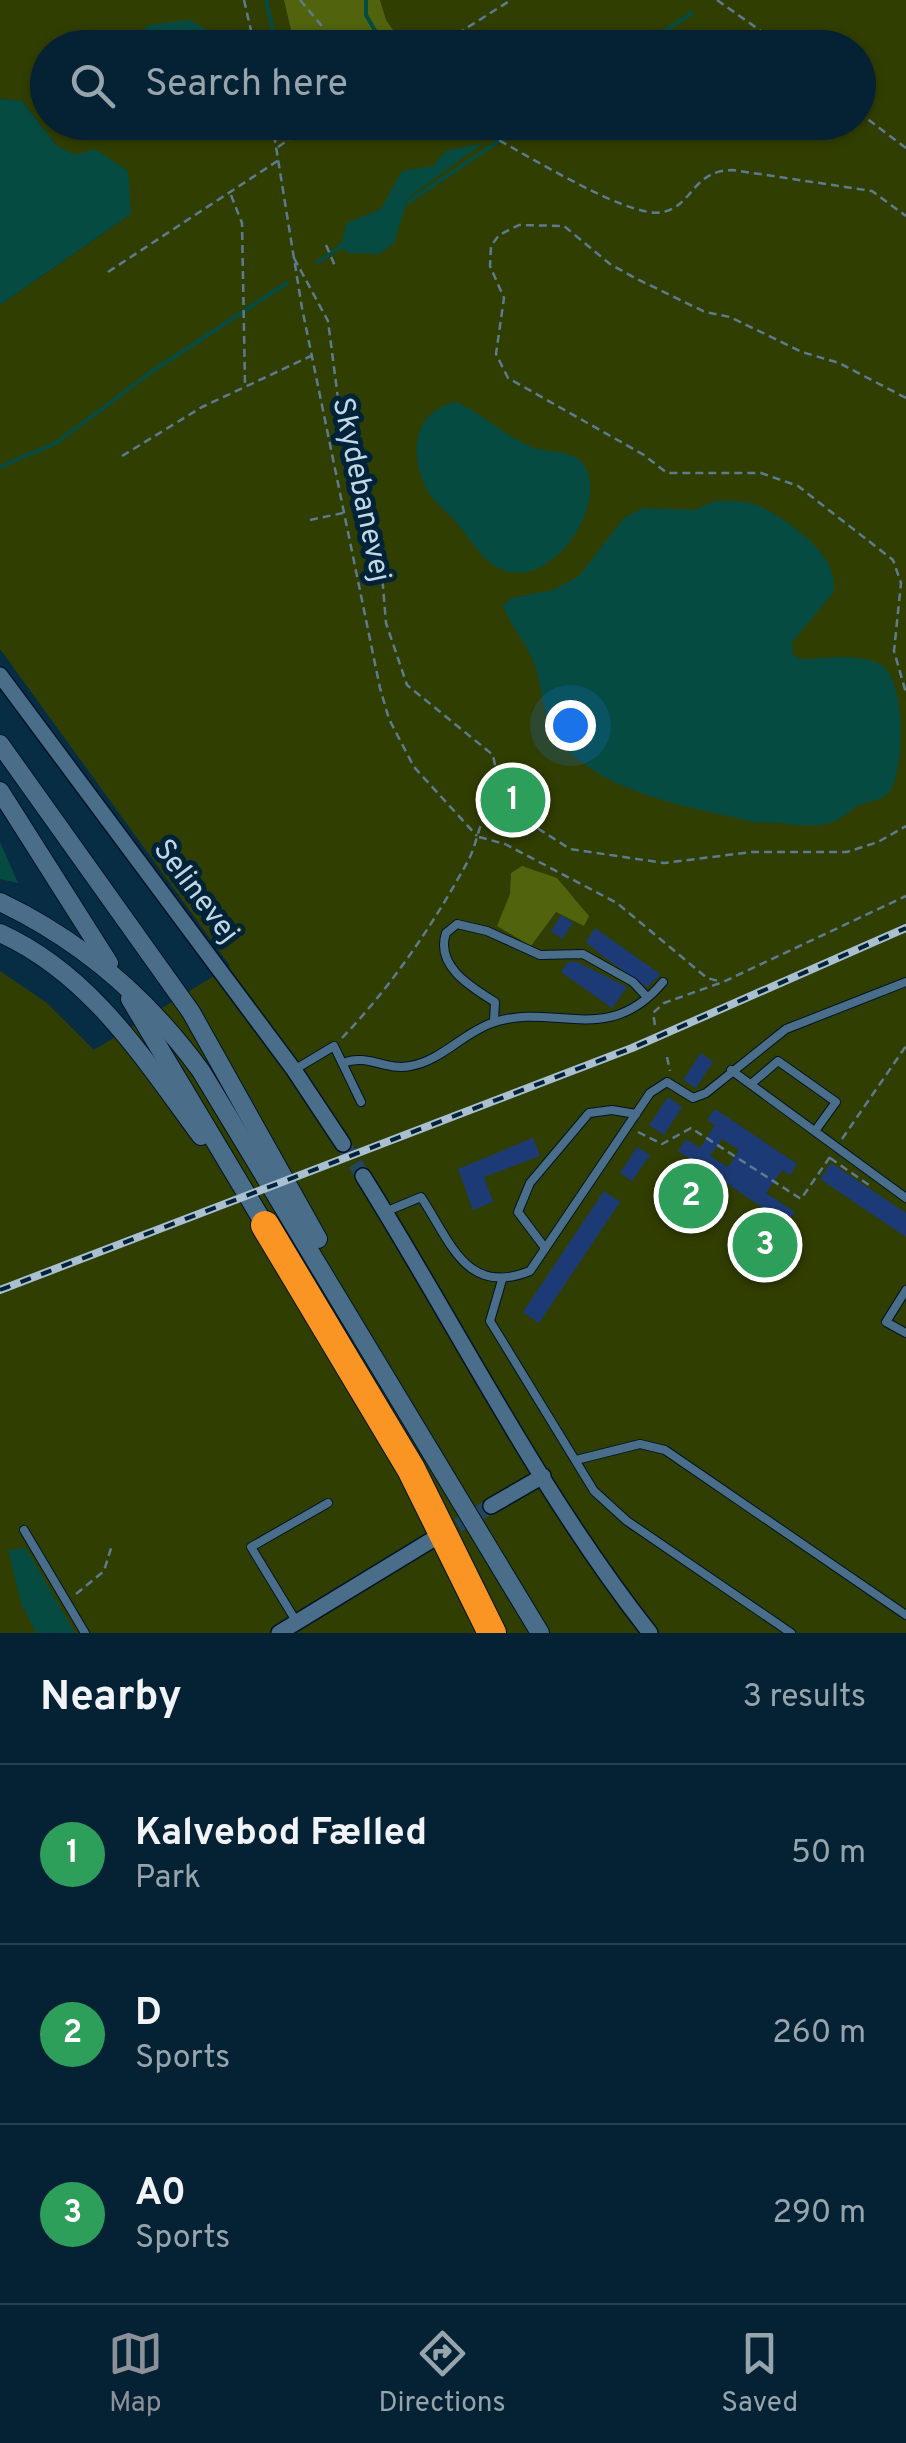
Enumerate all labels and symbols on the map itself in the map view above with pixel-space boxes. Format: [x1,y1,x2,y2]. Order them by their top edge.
street label: Skydebanevej [322,394,398,586]
your location [545,700,596,751]
pin: 1 [480,762,546,838]
street label: Selinevej [144,833,246,951]
pin: 2 [658,1158,724,1234]
pin: 3 [732,1208,798,1282]

